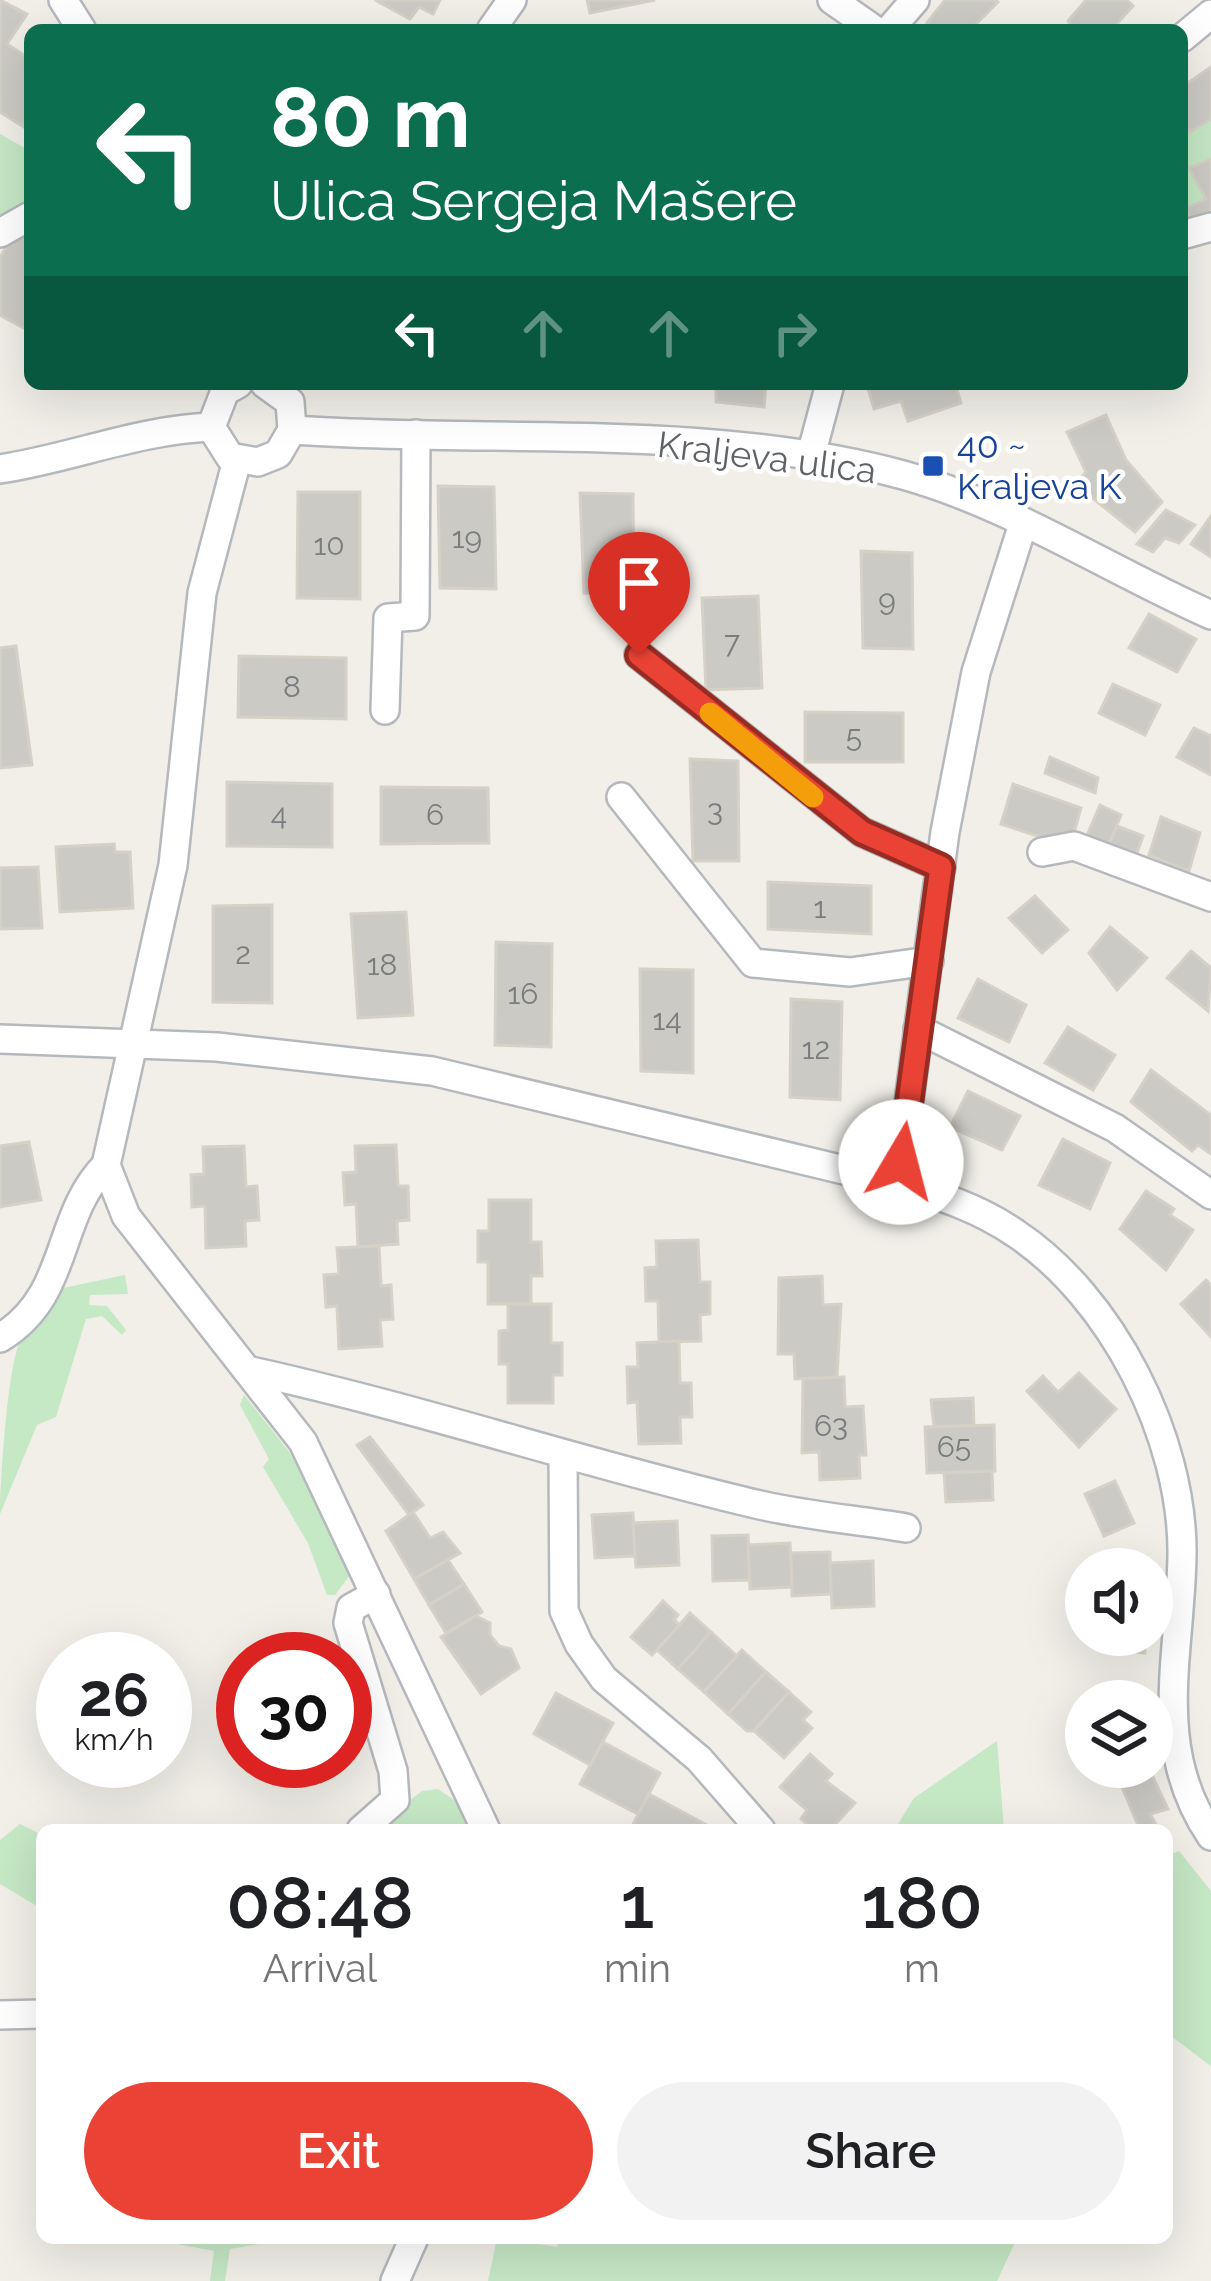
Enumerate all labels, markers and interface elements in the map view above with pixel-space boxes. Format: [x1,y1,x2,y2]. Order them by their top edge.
text: 80 m [270,68,471,167]
icon: left [72,72,228,228]
text: Ulica Sergeja Mašere [270,169,797,233]
icon: left [384,300,450,366]
icon: ahead [510,300,576,366]
icon: ahead [636,300,702,366]
icon: right [762,300,828,366]
street label: Kraljeva ulica [655,423,879,491]
place label: 40 ~ Kraljeva K [957,424,1122,507]
marker: 40 ~ Kraljeva K [920,453,946,479]
house number: 19 [452,520,482,555]
house number: 10 [313,527,345,562]
pin [588,532,690,655]
icon: arrive [606,550,672,616]
house number: 9 [878,582,896,617]
house number: 7 [724,625,740,660]
house number: 8 [283,669,301,704]
house number: 5 [846,719,862,754]
house number: 3 [707,793,723,828]
house number: 4 [271,797,287,832]
house number: 6 [426,797,444,832]
house number: 1 [814,890,827,925]
house number: 2 [235,936,251,971]
house number: 18 [367,947,397,982]
house number: 16 [508,976,538,1011]
house number: 14 [652,1002,682,1037]
house number: 12 [802,1031,830,1066]
position arrow [838,1099,964,1225]
house number: 63 [814,1408,848,1443]
house number: 65 [937,1429,971,1464]
map controls [1065,1548,1173,1788]
button: sound [1065,1548,1173,1656]
speed limit sign: 30 [216,1632,372,1788]
text: 26 [79,1660,149,1730]
button: layers [1065,1680,1173,1788]
text: km/h [74,1722,154,1757]
text: 08:48 [226,1860,414,1945]
text: 1 [621,1860,654,1945]
text: 180 [861,1860,983,1945]
text: Arrival [263,1945,377,1991]
text: min [604,1945,671,1991]
text: m [904,1945,940,1991]
button: Exit [84,2082,593,2220]
button: Share [617,2082,1125,2220]

